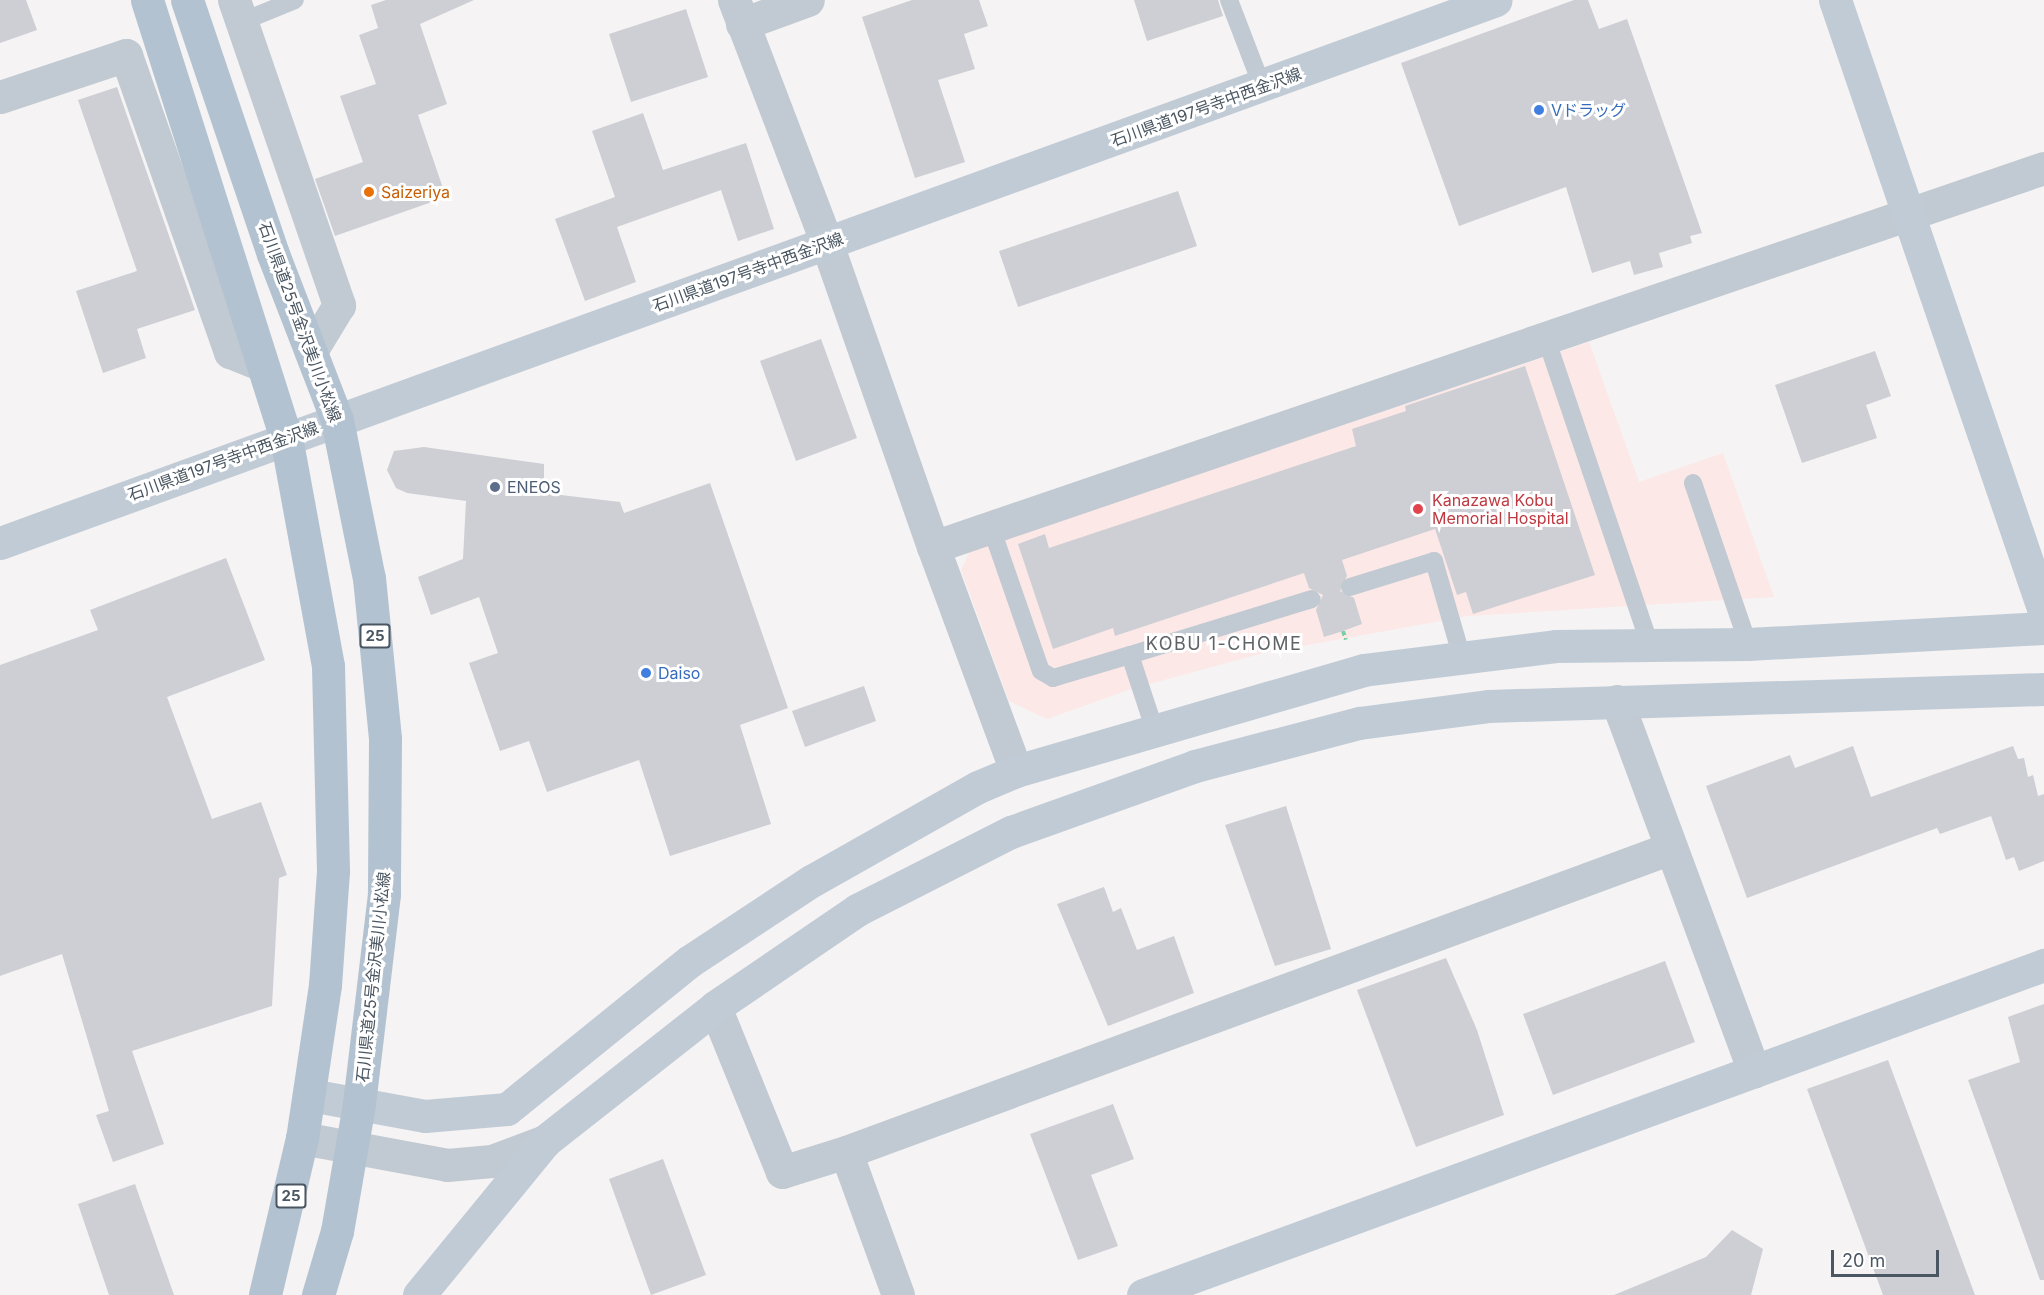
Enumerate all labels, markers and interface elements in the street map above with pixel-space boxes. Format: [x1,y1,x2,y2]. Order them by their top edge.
street label: 石川県道197号寺中西金沢線 [1108,64,1304,150]
place label: Vドラッグ [1551,100,1626,120]
marker: Vドラッグ [1532,103,1546,117]
place label: Saizeriya [381,182,450,202]
marker: Saizeriya [362,185,376,199]
street label: 石川県道25号金沢美川小松線 [255,219,345,425]
street label: 石川県道197号寺中西金沢線 [650,229,846,315]
street label: 石川県道197号寺中西金沢線 [125,418,321,504]
place label: ENEOS [507,477,561,497]
marker: ENEOS [488,480,502,494]
place label: Kanazawa Kobu Memorial Hospital [1432,490,1569,528]
marker: Kanazawa Kobu Memorial Hospital [1409,500,1427,518]
road number: 25 [358,624,392,648]
district label: KOBU 1-CHOME [1146,633,1302,655]
place label: Daiso [658,663,700,683]
marker: Daiso [639,666,653,680]
street label: 石川県道25号金沢美川小松線 [352,871,394,1083]
road number: 25 [274,1184,308,1208]
scale bar [1834,1238,1942,1276]
text: 20 m [1842,1250,1885,1271]

